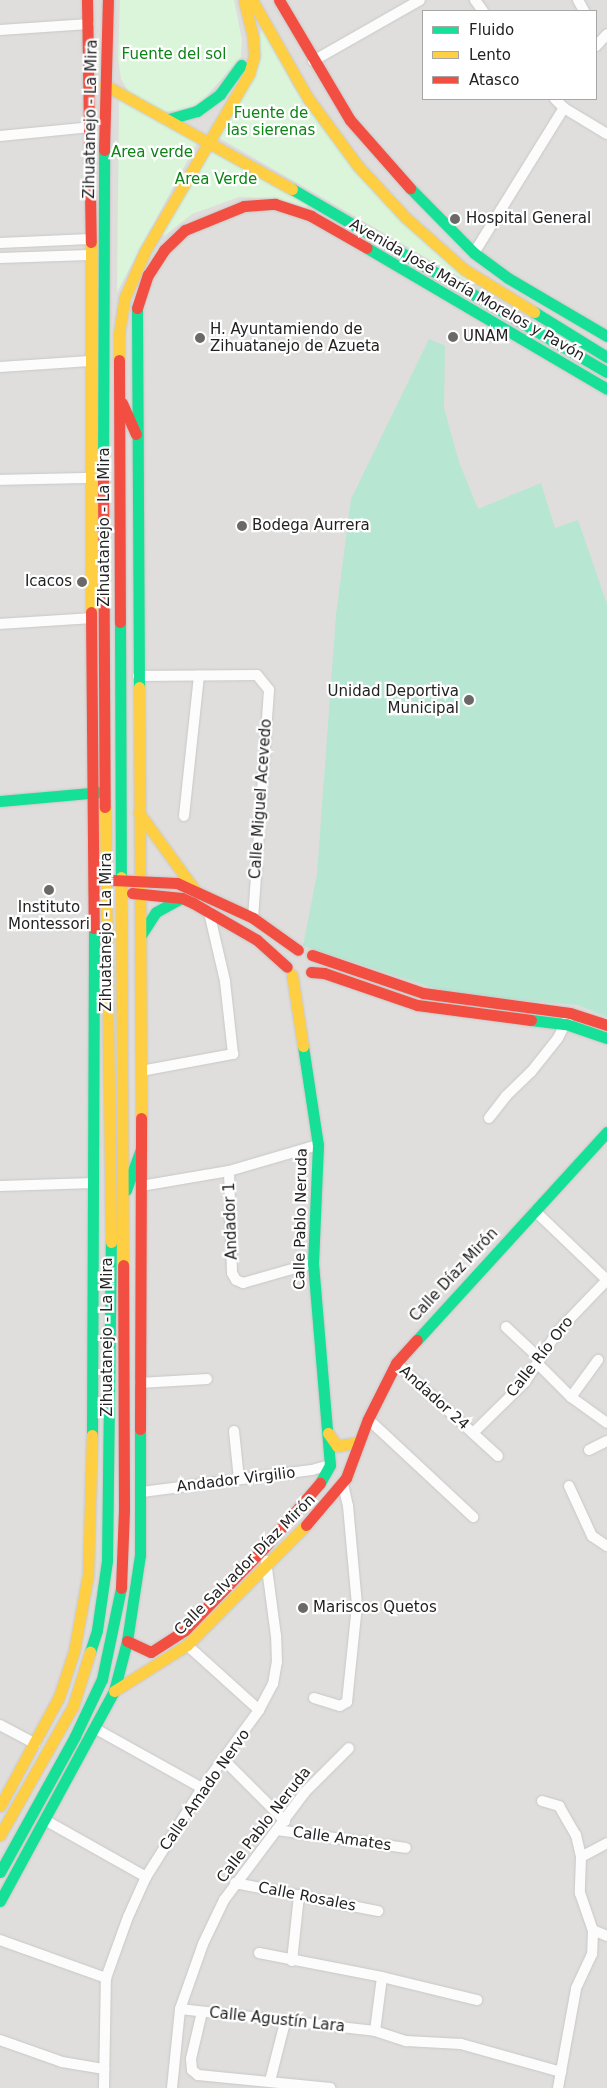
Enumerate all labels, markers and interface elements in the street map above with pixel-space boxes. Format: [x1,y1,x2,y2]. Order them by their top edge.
legend [422,10,597,100]
text: Fluido [469,21,514,39]
street label: Zihuatanejo - La Mira [81,39,101,199]
park label: Fuente del sol [122,46,226,64]
text: Lento [469,46,511,64]
text: Atasco [469,71,519,89]
park label: Fuente de las sierenas [227,104,315,139]
park label: Area verde [111,144,193,162]
park label: Area Verde [175,171,257,189]
place label: Hospital General [466,210,591,228]
marker: Hospital General [448,212,462,226]
street label: Avenida José María Morelos y Pavón [346,215,588,365]
place label: H. Ayuntamiendo de Zihuatanejo de Azueta [210,320,380,355]
place label: UNAM [463,328,508,346]
marker: UNAM [447,331,459,343]
marker: H. Ayuntamiendo de Zihuatanejo de Azueta [194,332,206,344]
street label: Zihuatanejo - La Mira [96,447,114,607]
place label: Bodega Aurrera [252,517,370,535]
marker: Bodega Aurrera [236,520,248,532]
place label: Icacos [25,573,72,591]
marker: Icacos [76,576,88,588]
place label: Unidad Deportiva Municipal [328,682,459,717]
marker: Unidad Deportiva Municipal [463,694,475,706]
street label: Calle Miguel Acevedo [246,718,276,880]
street label: Zihuatanejo - La Mira [98,852,116,1012]
marker: Instituto Montessori [43,884,55,896]
place label: Instituto Montessori [8,898,90,933]
street label: Calle Pablo Neruda [291,1148,311,1290]
street label: Andador 1 [221,1182,241,1260]
street label: Calle Díaz Mirón [406,1225,502,1325]
street label: Zihuatanejo - La Mira [99,1257,117,1417]
street label: Calle Río Oro [503,1313,577,1401]
street label: Andador 24 [396,1362,472,1434]
street label: Andador Virgilio [176,1464,296,1496]
street label: Calle Salvador Díaz Mirón [171,1491,319,1639]
place label: Mariscos Quetos [313,1599,437,1617]
marker: Mariscos Quetos [297,1602,309,1614]
street label: Calle Amado Nervo [156,1726,254,1854]
street label: Calle Pablo Neruda [213,1763,315,1887]
street label: Calle Amates [292,1823,392,1855]
street label: Calle Rosales [257,1879,357,1915]
street label: Calle Agustín Lara [208,2004,346,2036]

